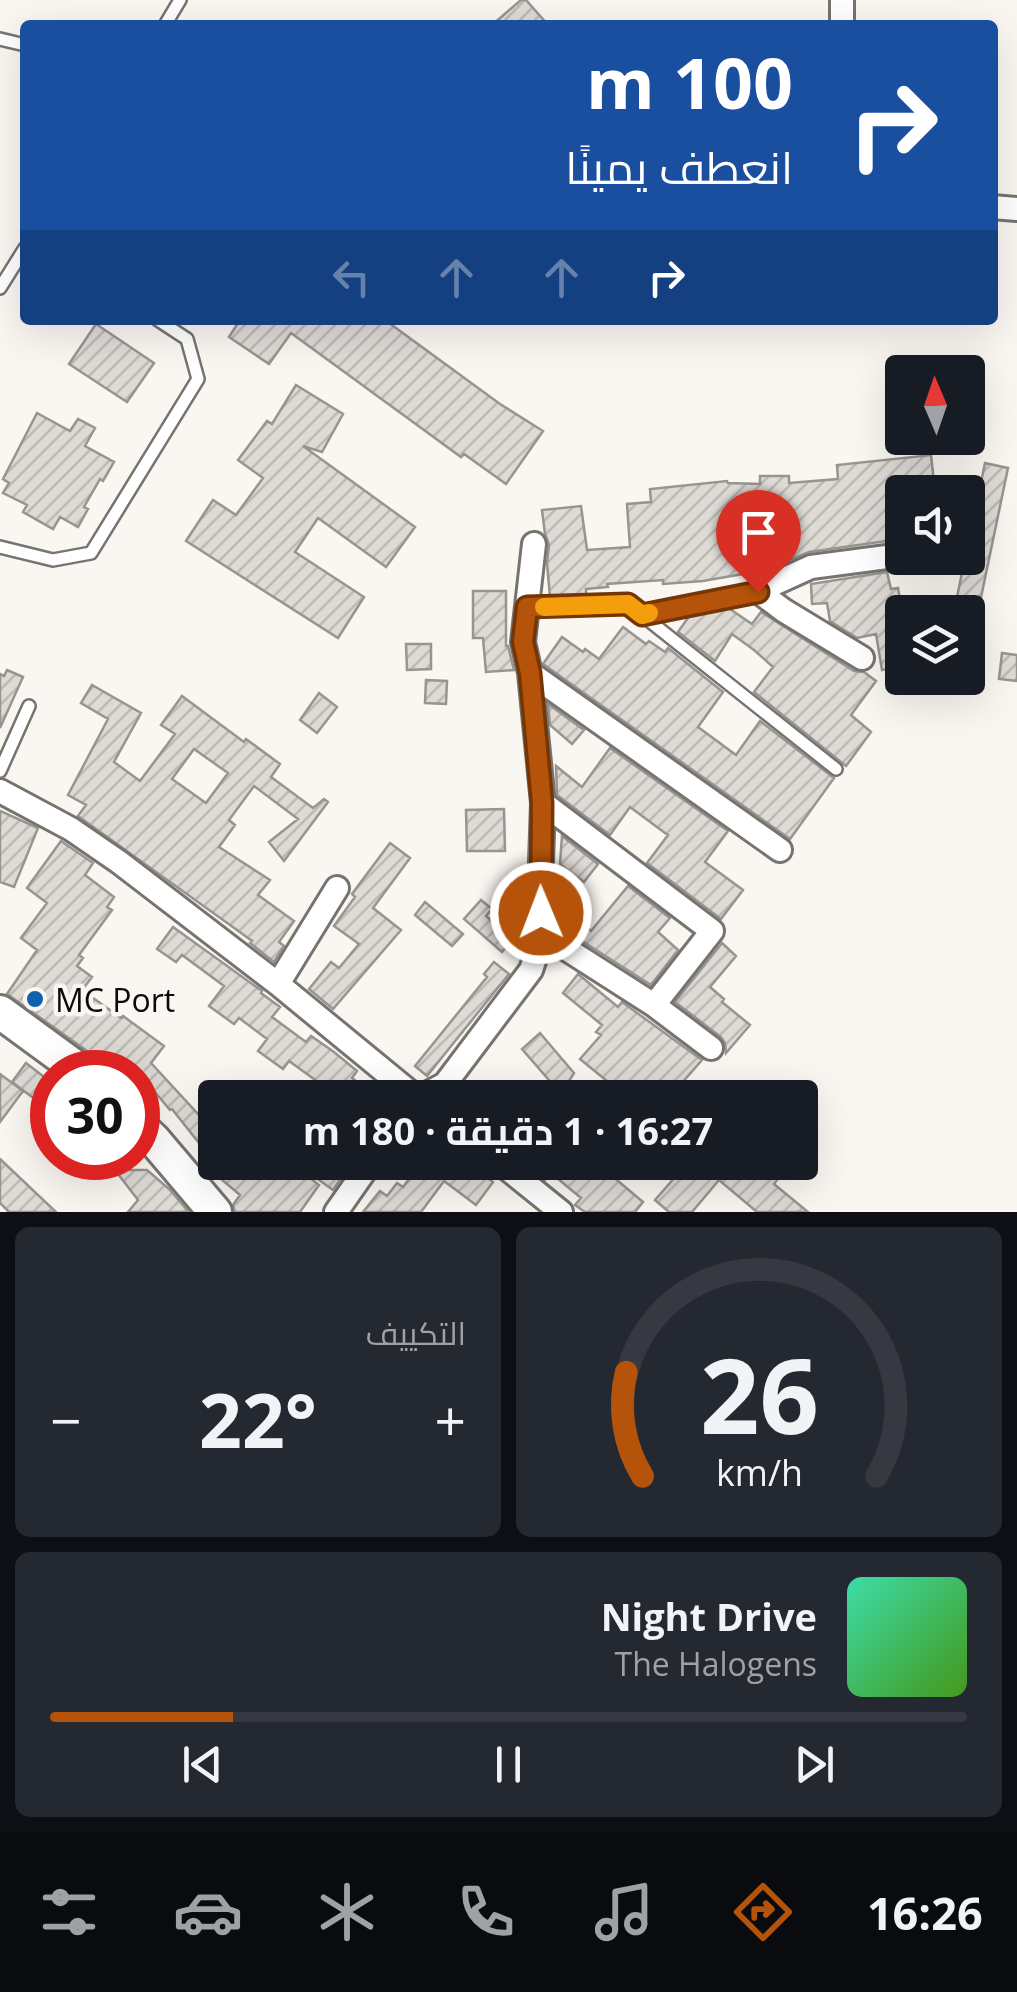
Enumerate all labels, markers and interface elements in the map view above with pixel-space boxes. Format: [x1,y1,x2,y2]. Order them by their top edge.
text: 100 m [586,34,793,130]
icon: right [828,60,958,190]
text: انعطف يمينًا [565,136,793,197]
icon: left [324,250,379,305]
icon: ahead [429,250,484,305]
icon: ahead [534,250,589,305]
icon: right [639,250,694,305]
north arrow [885,355,985,455]
map controls [885,355,985,695]
button: sound [885,475,985,575]
pin [716,490,801,593]
icon: arrive [731,505,786,560]
button: layers [885,595,985,695]
position arrow [489,861,593,965]
place label: MC Port [55,978,175,1021]
marker: MC Port [24,988,46,1010]
speed limit sign: 30 [30,1050,160,1180]
text: 16:27 · 1 دقيقة · 180 m [303,1104,713,1156]
text: التكييف [366,1311,466,1354]
text: 26 [700,1323,818,1464]
text: 22° [199,1368,317,1470]
text: − [50,1382,81,1457]
text: + [435,1382,466,1457]
text: km/h [716,1448,802,1496]
text: Night Drive [601,1590,817,1642]
text: The Halogens [615,1642,817,1685]
icon: previous [175,1737,230,1792]
icon: pause [481,1737,536,1792]
icon: next [787,1737,842,1792]
icon: filters [34,1877,104,1947]
icon: car [173,1877,243,1947]
icon: climate [312,1877,382,1947]
icon: phone [451,1877,521,1947]
icon: music [589,1877,659,1947]
icon: directions [728,1877,798,1947]
text: 16:26 [867,1882,983,1943]

